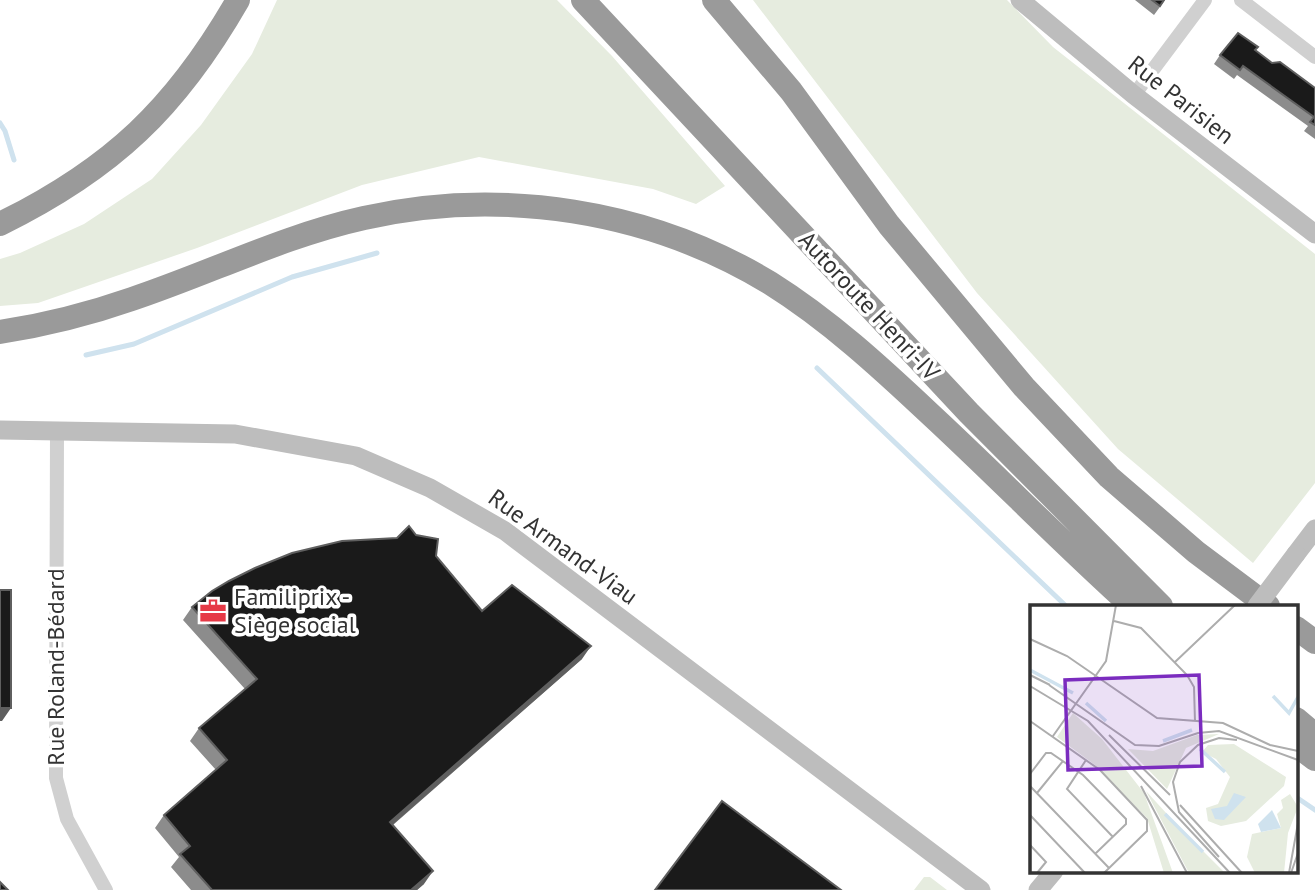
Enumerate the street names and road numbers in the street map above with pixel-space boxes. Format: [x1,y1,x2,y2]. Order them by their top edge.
street label: Rue Parisien [1122,48,1241,151]
street label: Autoroute Henri-IV [792,224,947,387]
street label: Rue Armand-Viau [482,482,644,611]
street label: Rue Roland-Bédard [40,568,71,766]

